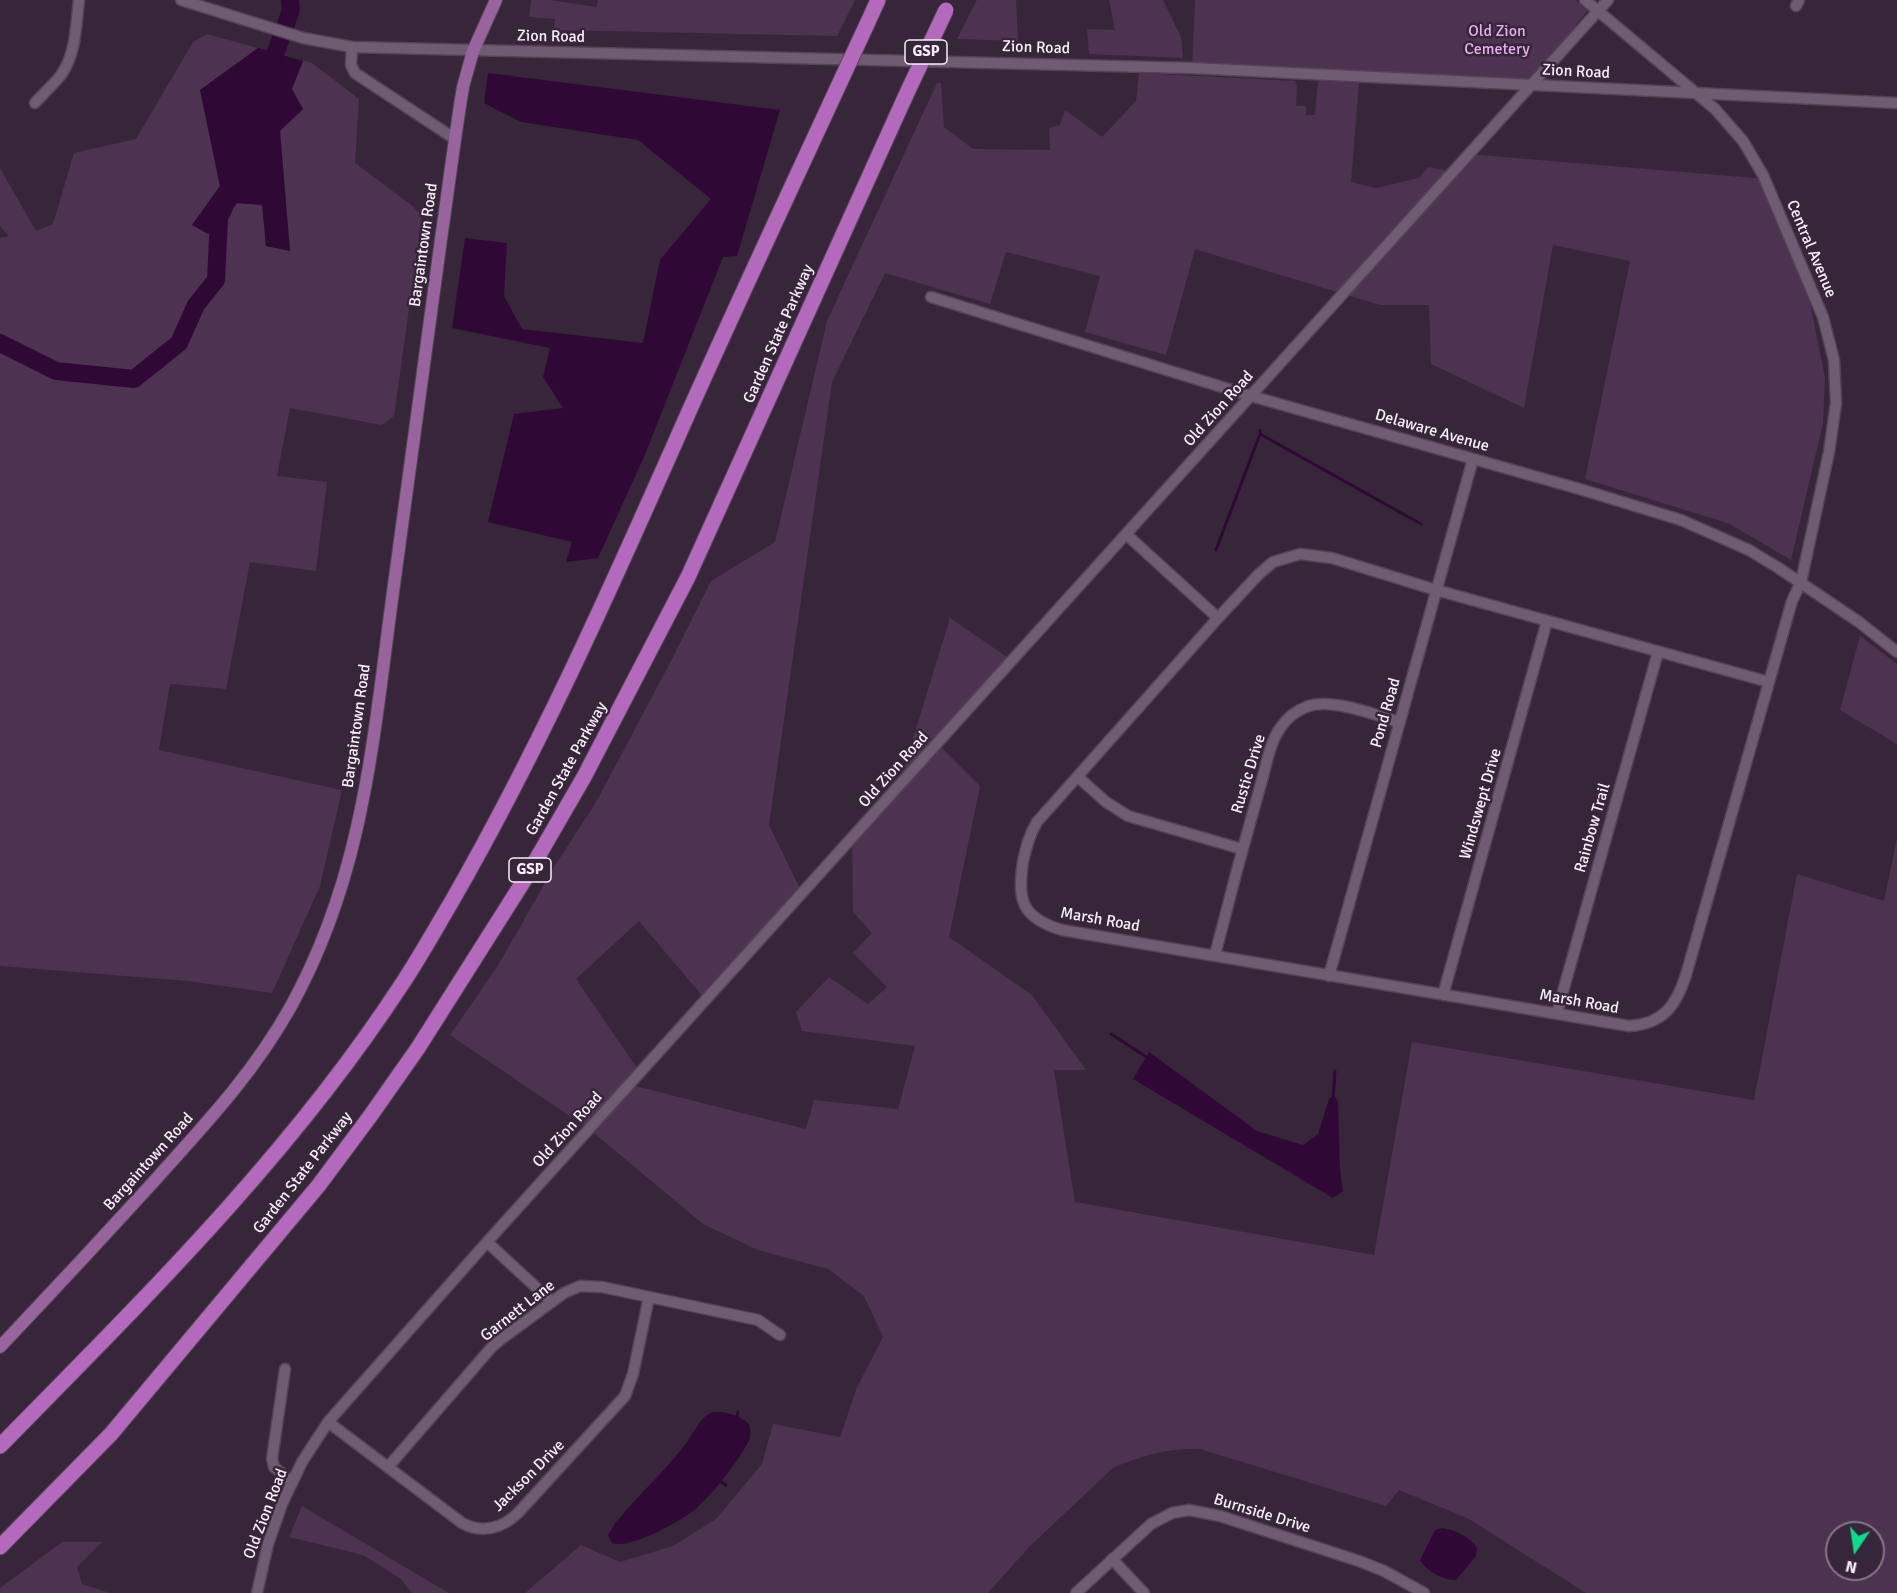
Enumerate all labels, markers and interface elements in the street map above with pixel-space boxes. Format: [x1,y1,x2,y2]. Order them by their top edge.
park label: Old Zion Cemetery [1464,22,1530,60]
street label: Zion Road [517,27,585,47]
street label: Zion Road [1002,37,1070,59]
road number: GSP [905,40,947,64]
street label: Zion Road [1541,61,1611,83]
street label: Bargaintown Road [406,182,442,308]
street label: Central Avenue [1782,197,1840,301]
street label: Garden State Parkway [740,262,818,406]
street label: Old Zion Road [1180,367,1258,451]
street label: Delaware Avenue [1373,406,1491,456]
street label: Bargaintown Road [339,663,375,789]
street label: Pond Road [1367,676,1405,750]
street label: Garden State Parkway [522,699,612,839]
street label: Old Zion Road [855,728,933,812]
street label: Rustic Drive [1228,732,1270,816]
street label: Windswept Drive [1456,746,1506,862]
street label: Rainbow Trail [1571,781,1615,875]
road number: GSP [509,858,551,882]
street label: Marsh Road [1059,904,1141,936]
street label: Marsh Road [1538,986,1620,1018]
street label: Old Zion Road [529,1088,607,1172]
street label: Garden State Parkway [249,1108,357,1238]
street label: Bargaintown Road [100,1109,198,1215]
street label: Garnett Lane [477,1276,559,1346]
street label: Jackson Drive [489,1436,569,1516]
street label: Old Zion Road [240,1466,292,1562]
street label: Burnside Drive [1211,1490,1313,1538]
north arrow [1825,1521,1885,1581]
text: N [1844,1556,1859,1578]

